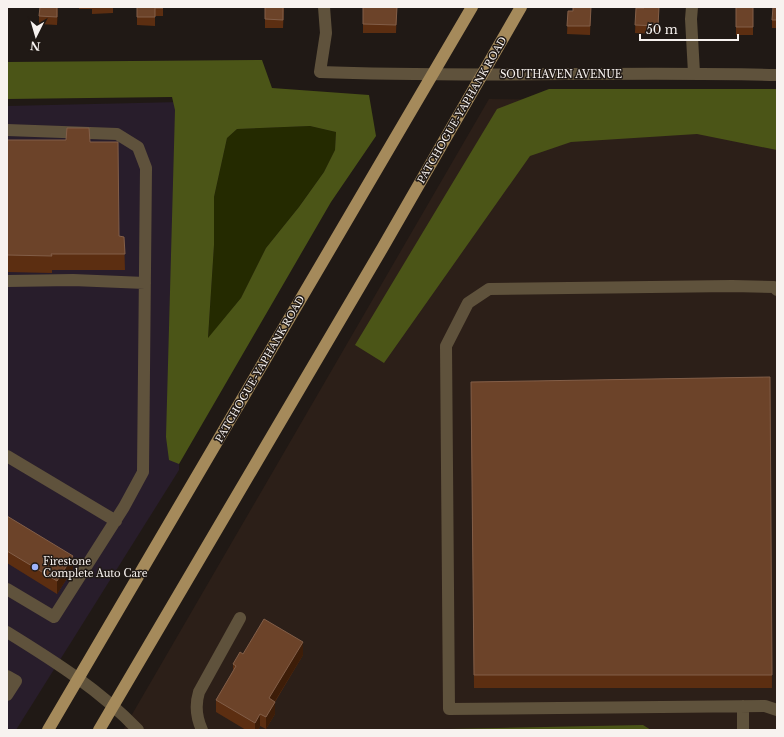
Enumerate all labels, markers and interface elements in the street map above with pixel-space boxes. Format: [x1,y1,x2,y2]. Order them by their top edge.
north arrow [16,16,56,56]
scale bar [640,16,738,42]
text: 50 m [646,22,678,37]
street label: PATCHOGUE-YAPHANK ROAD [415,34,510,186]
text: N [29,38,41,53]
street label: SOUTHAVEN AVENUE [500,68,622,81]
street label: PATCHOGUE-YAPHANK ROAD [213,293,308,445]
place label: Firestone Complete Auto Care [43,555,148,580]
marker: Firestone Complete Auto Care [30,562,40,572]

